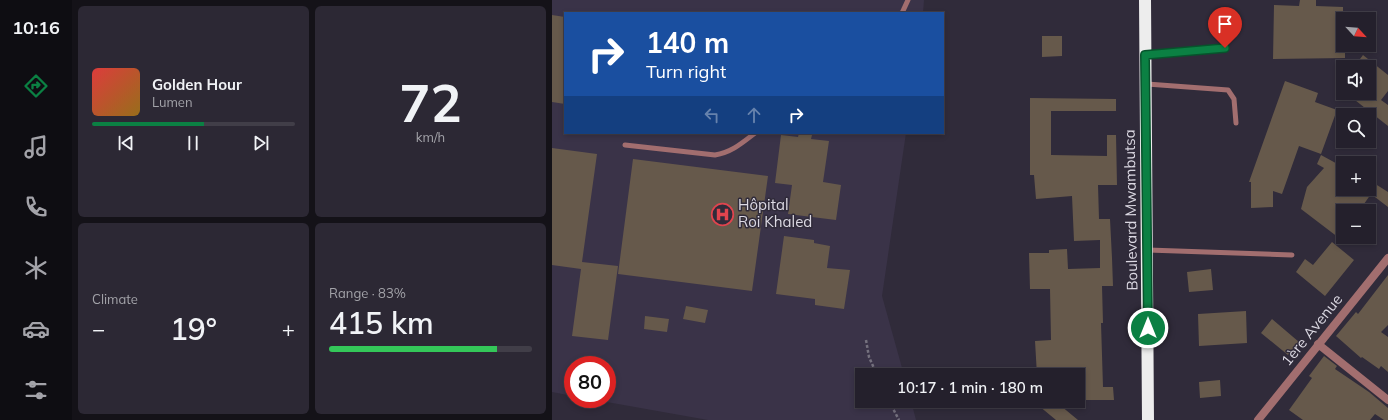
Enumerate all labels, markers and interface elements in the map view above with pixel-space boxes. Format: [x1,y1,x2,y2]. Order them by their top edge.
pin [1208,7.0,1242,48]
north arrow [1336,12,1376,52]
map controls [1336,12,1376,244]
icon: arrive [1214,13,1236,35]
text: 10:16 [12,16,60,39]
text: 140 m [646,25,729,60]
icon: right [580,28,632,80]
text: Turn right [646,60,726,83]
button: sound [1336,60,1376,100]
text: 72 [399,70,462,135]
icon: directions [22,72,50,100]
text: Golden Hour [152,75,242,94]
text: Lumen [152,94,193,110]
icon: left [701,104,723,126]
icon: ahead [743,104,765,126]
icon: right [785,104,807,126]
button: search [1336,108,1376,148]
text: km/h [416,129,445,145]
street label: Boulevard Mwambutsa [1120,129,1141,291]
icon: previous [115,132,137,154]
icon: pause [182,132,204,154]
icon: next [250,132,272,154]
icon: music [22,133,50,161]
button: + [1336,156,1376,196]
icon: phone [22,193,50,221]
place label: Hôpital Roi Khaled [738,195,812,231]
hospital icon: Hôpital Roi Khaled [710,201,736,227]
button: − [1336,204,1376,244]
icon: climate [22,254,50,282]
text: Range · 83% [329,285,406,301]
street label: 1ère Avenue [1277,290,1346,369]
text: Climate [92,291,138,307]
text: 415 km [329,304,434,342]
position arrow [1127,307,1169,349]
text: 19° [170,310,217,348]
icon: car [22,315,50,343]
text: − [92,315,105,343]
text: + [282,315,295,343]
speed limit sign: 80 [564,356,616,408]
icon: filters [22,376,50,404]
text: 10:17 · 1 min · 180 m [897,378,1043,397]

